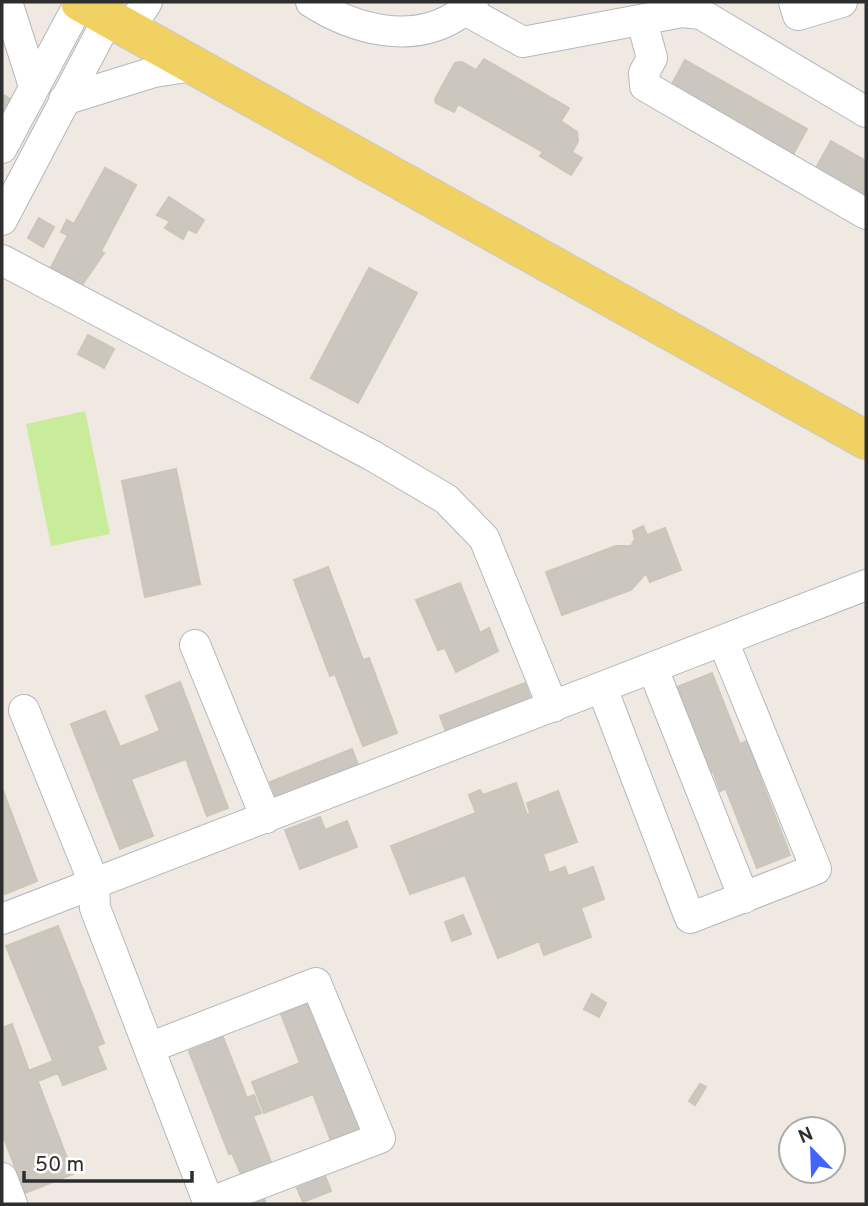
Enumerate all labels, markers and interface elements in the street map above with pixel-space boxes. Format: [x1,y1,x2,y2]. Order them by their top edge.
north arrow [777,1115,847,1185]
text: N [795,1122,817,1150]
scale bar [24,1140,192,1184]
text: 50 m [35,1152,84,1179]

